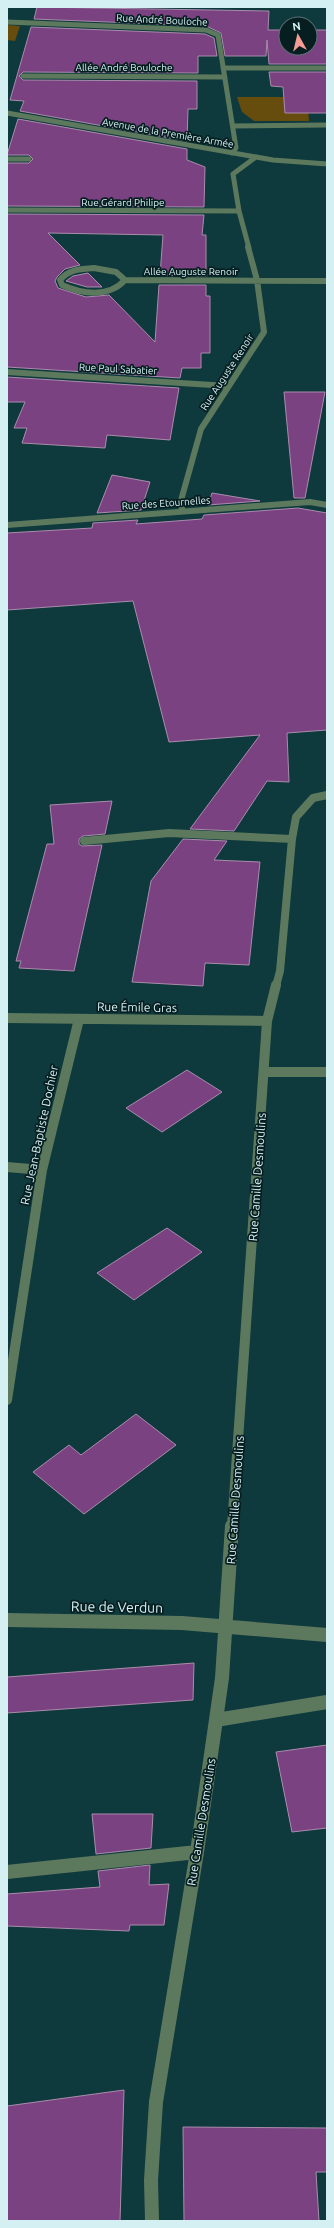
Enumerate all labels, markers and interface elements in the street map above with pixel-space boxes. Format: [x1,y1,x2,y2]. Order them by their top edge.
street label: Rue André Bouloche [116,12,208,28]
north arrow [278,16,318,56]
text: N [292,20,302,33]
street label: Allée André Bouloche [76,62,172,73]
street label: Avenue de la Première Armée [101,116,235,150]
street label: Rue Gérard Philipe [81,197,165,208]
street label: Allée Auguste Renoir [144,266,238,277]
street label: Rue Auguste Renoir [198,332,256,412]
street label: Rue Paul Sabatier [79,361,158,377]
street label: Rue des Etournelles [121,494,211,512]
street label: Rue Émile Gras [97,1000,177,1014]
street label: Rue Jean-Baptiste Dochier [18,1064,60,1206]
street label: Rue Camille Desmoulins [246,1112,268,1242]
street label: Rue Camille Desmoulins [224,1435,246,1565]
street label: Rue de Verdun [71,1598,163,1616]
street label: Rue Camille Desmoulins [185,1757,217,1887]

